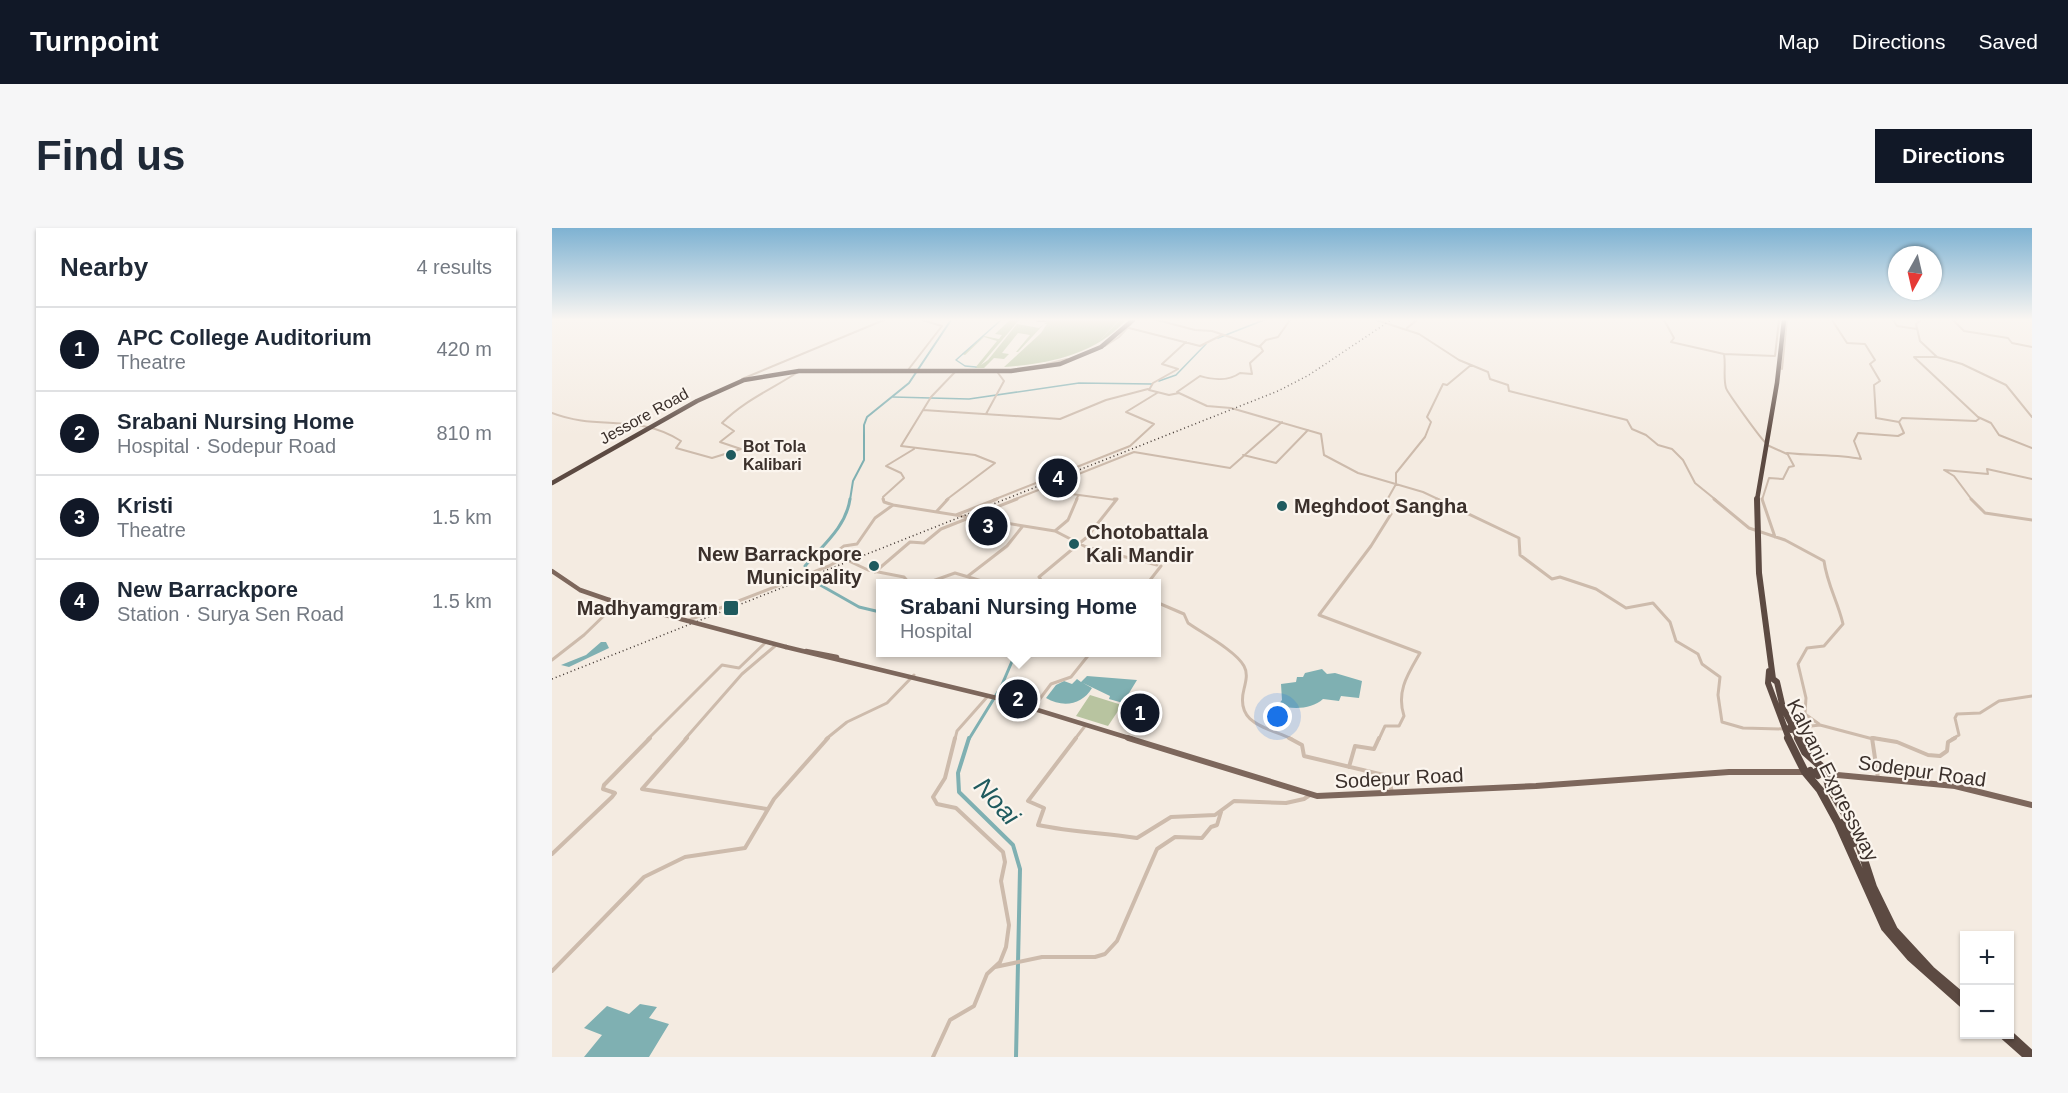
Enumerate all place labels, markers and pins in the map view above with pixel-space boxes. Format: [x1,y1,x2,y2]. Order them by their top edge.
place label: Bot Tola Kalibari [743,438,806,473]
marker: Bot Tola Kalibari [724,448,738,462]
pin: 4 [1038,456,1078,500]
place label: Meghdoot Sangha [1294,495,1468,517]
marker: Meghdoot Sangha [1275,499,1289,513]
pin: 3 [968,504,1008,548]
place label: Chotobattala Kali Mandir [1086,521,1209,566]
marker: Chotobattala Kali Mandir [1067,537,1081,551]
place label: New Barrackpore Municipality [697,543,863,588]
marker: New Barrackpore Municipality [867,559,881,573]
place label: Madhyamgram [577,597,718,619]
marker: Madhyamgram [722,599,740,617]
pin: 2 [998,676,1038,722]
pin: 1 [1120,690,1160,736]

